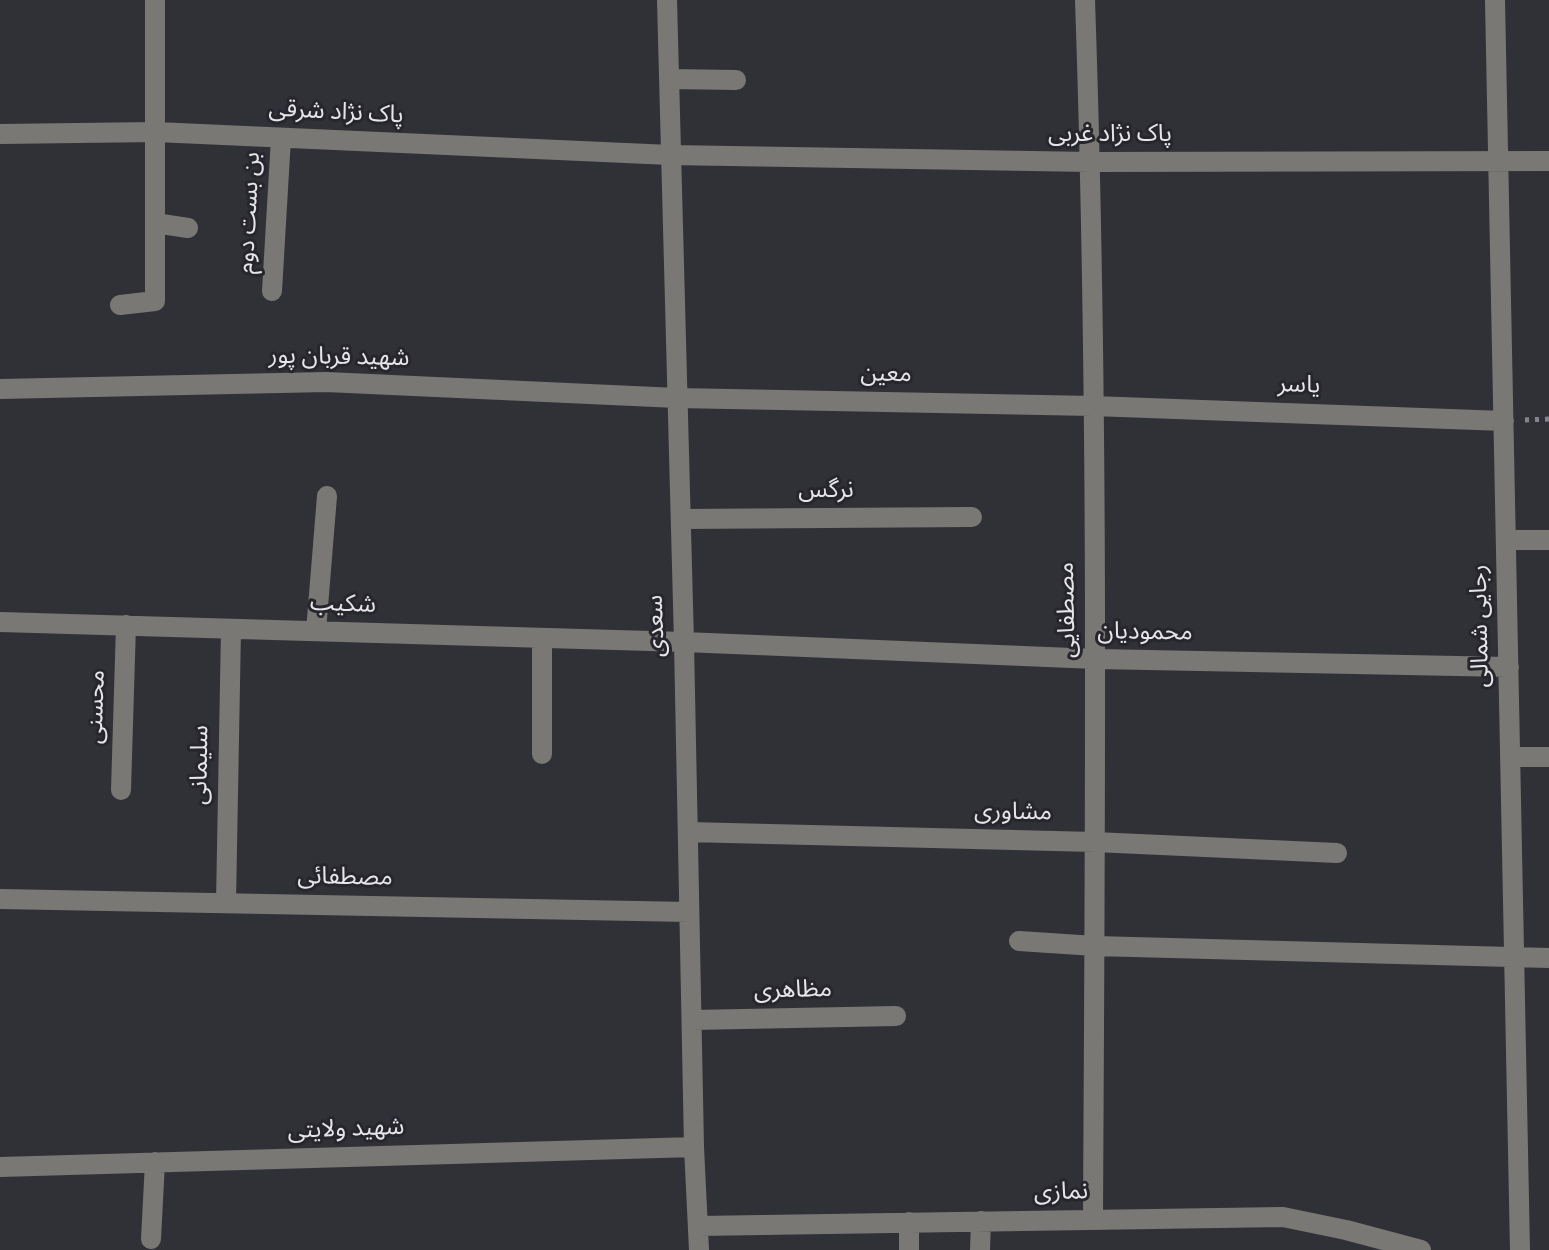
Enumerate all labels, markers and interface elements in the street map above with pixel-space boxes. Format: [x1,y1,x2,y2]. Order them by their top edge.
street label: پاک نژاد شرقی [268,96,404,132]
street label: پاک نژاد غربی [1048,122,1172,150]
street label: بن بست دوم [233,151,269,275]
street label: شهید قربان پور [268,343,410,375]
street label: معین [860,361,912,391]
street label: یاسر [1277,372,1321,402]
street label: نرگس [798,478,854,506]
street label: مصطفایی [1054,562,1084,658]
street label: رجایی شمالی [1467,564,1497,688]
street label: شکیب [309,590,377,622]
street label: سعدی [643,594,673,658]
street label: محمودیان [1097,619,1193,649]
street label: محسنی [82,669,114,745]
street label: سلیمانی [187,725,217,805]
street label: مشاوری [974,799,1052,829]
street label: مصطفائی [297,864,393,894]
street label: مظاهری [754,977,832,1007]
street label: شهید ولایتی [287,1115,405,1147]
street label: نمازی [1034,1179,1088,1209]

